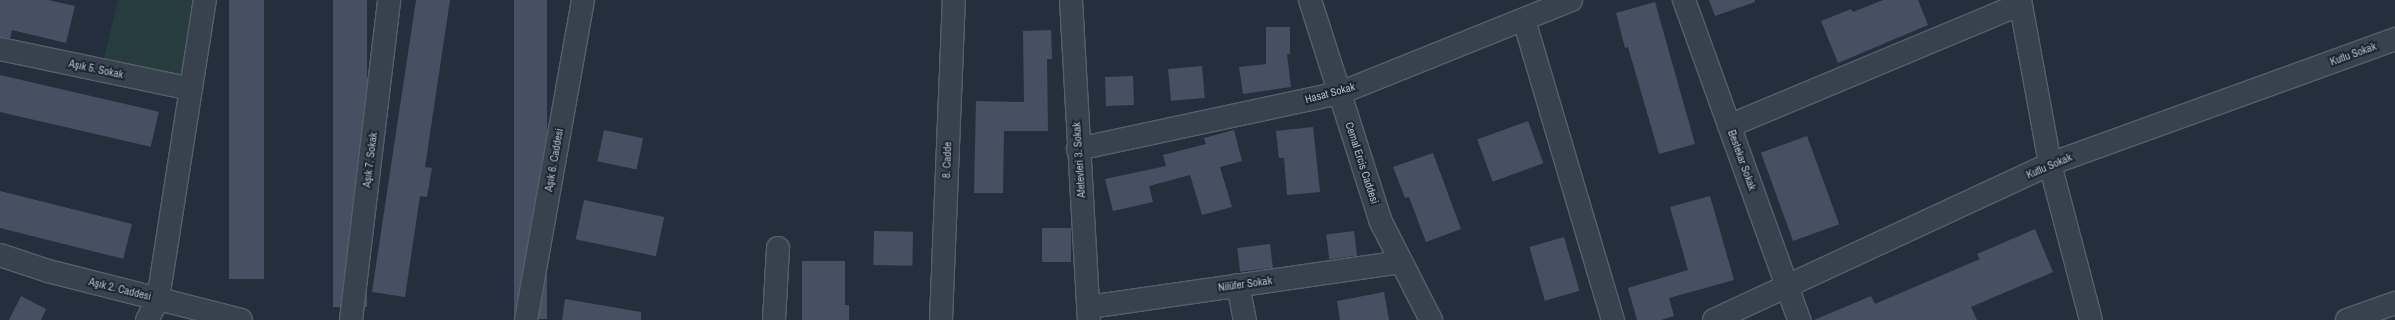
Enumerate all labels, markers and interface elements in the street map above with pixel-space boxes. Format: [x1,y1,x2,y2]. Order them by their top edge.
street label: Kutlu Sokak [2328,40,2378,68]
street label: Aşık 5. Sokak [68,57,124,81]
street label: Hasat Sokak [1304,80,1356,106]
street label: Cemal Ercis Caddesi [1343,120,1381,206]
street label: Afetevleri 3. Sokak [1070,122,1088,198]
street label: Aşık 6. Caddesi [542,127,566,193]
street label: Bestekar Sokak [1725,128,1759,192]
street label: Aşık 7. Sokak [360,132,380,188]
street label: 8. Cadde [940,141,954,179]
street label: Kutlu Sokak [2024,151,2074,181]
street label: Nilüfer Sokak [1217,274,1273,294]
street label: Aşık 2. Caddesi [88,275,152,303]

